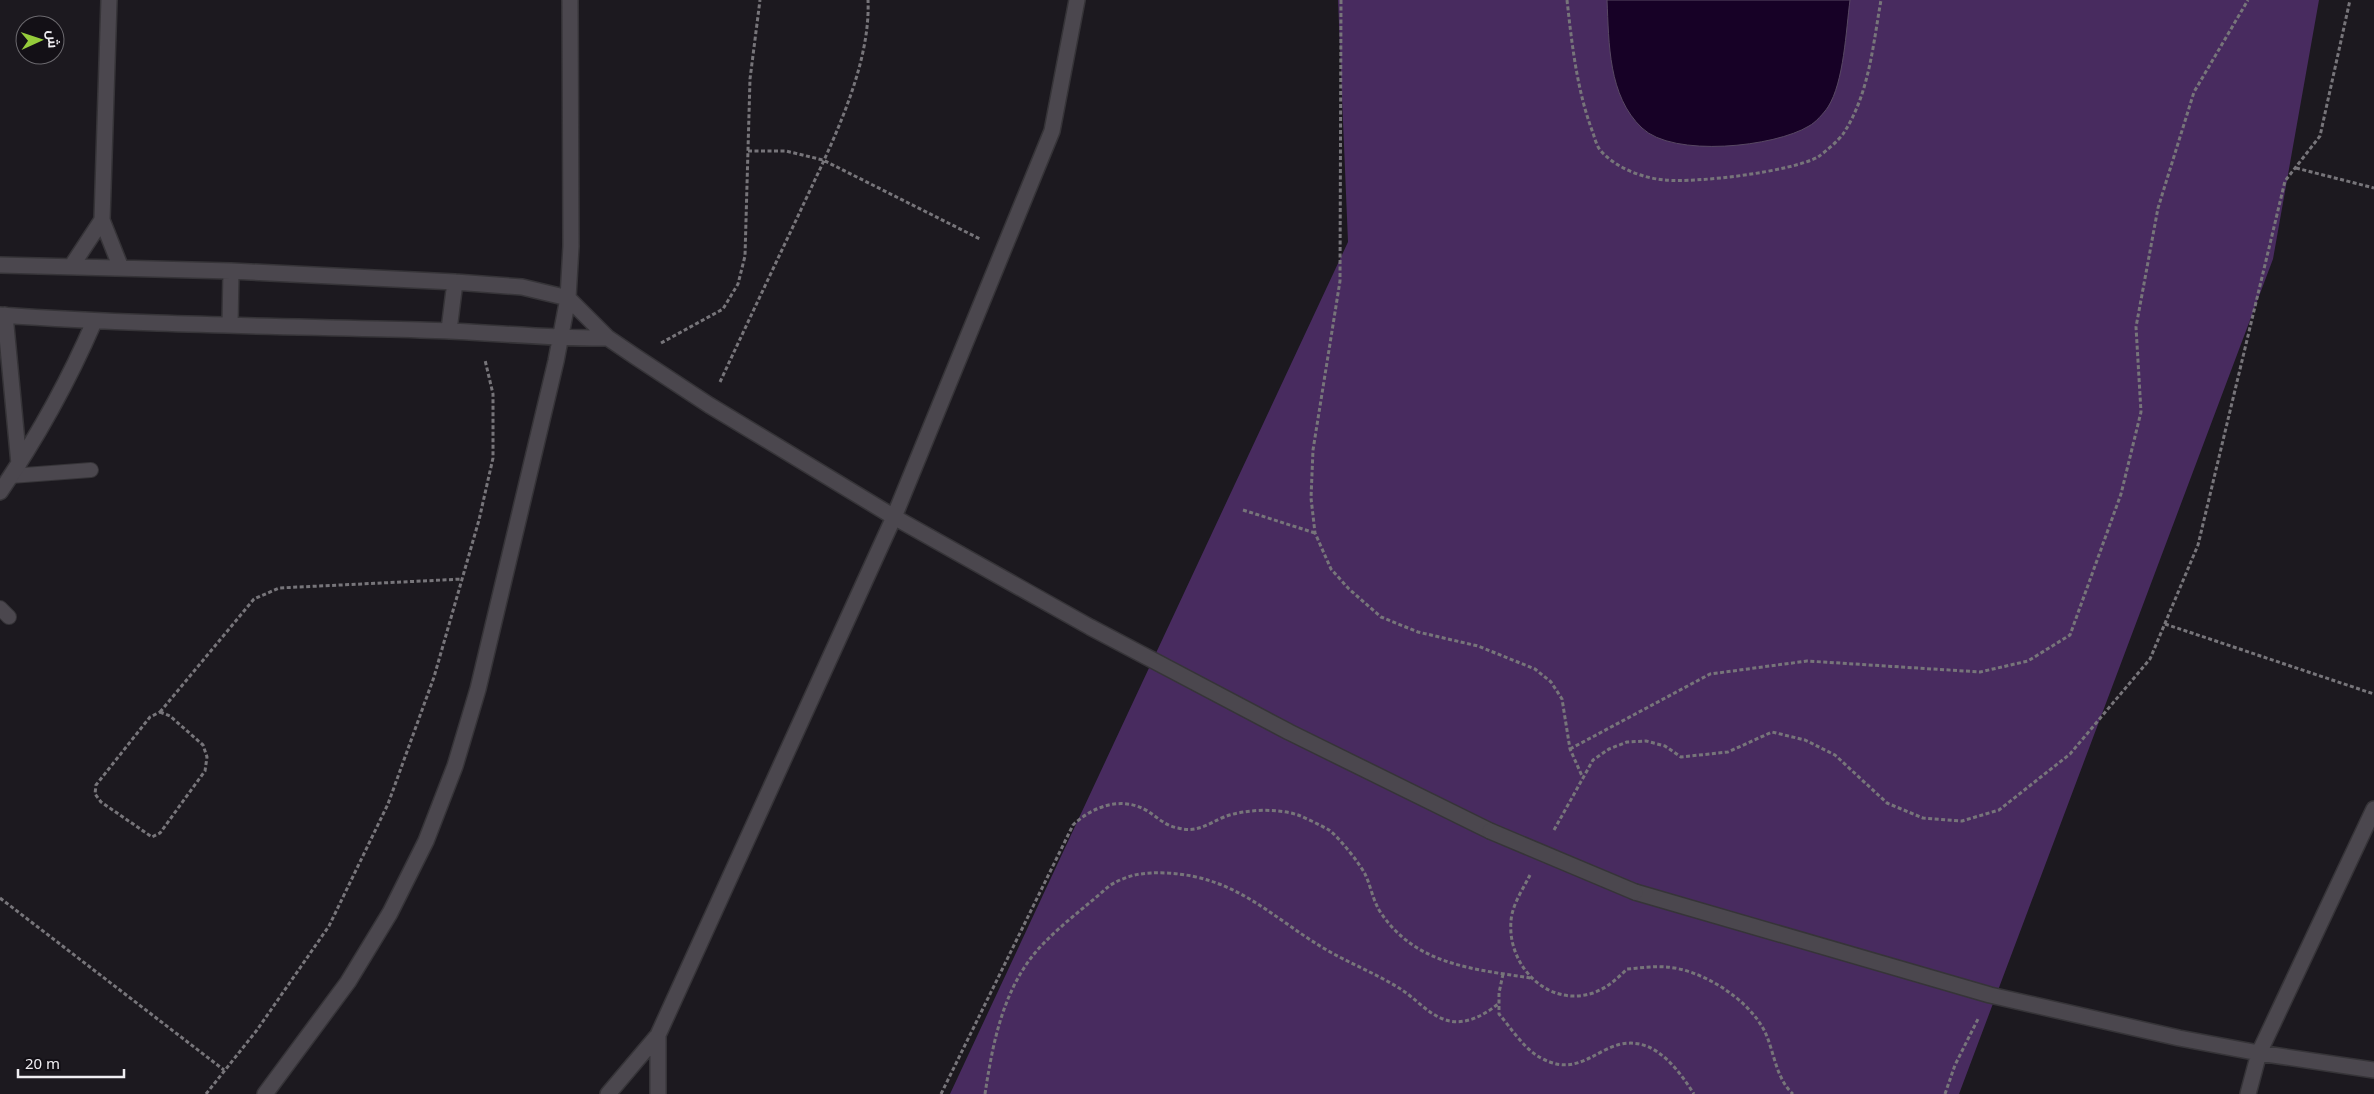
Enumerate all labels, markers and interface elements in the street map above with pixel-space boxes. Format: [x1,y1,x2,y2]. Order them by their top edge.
north arrow [15,15,65,65]
text: ش [44,30,63,49]
scale bar [18,1046,124,1078]
text: 20 m [25,1053,60,1073]

